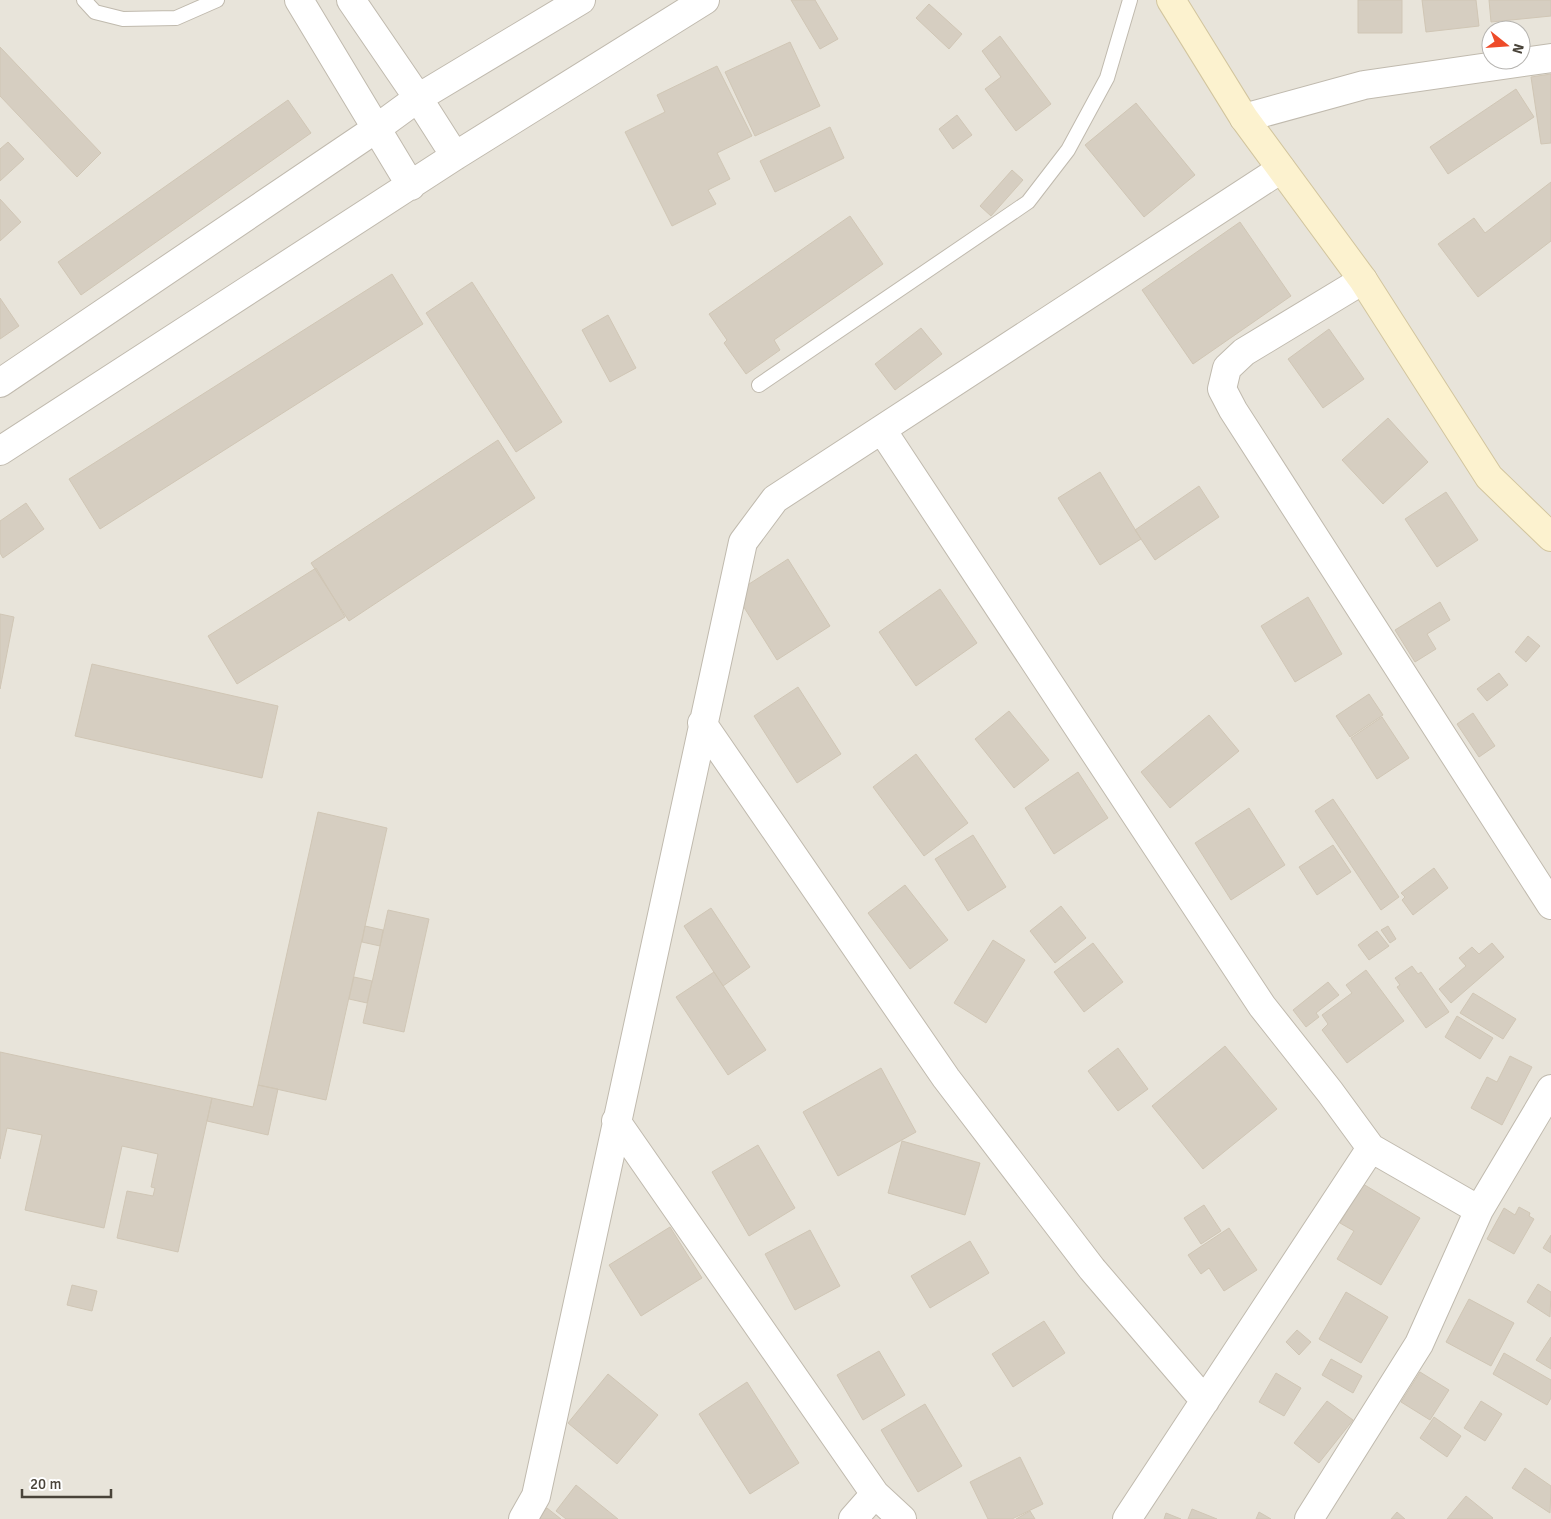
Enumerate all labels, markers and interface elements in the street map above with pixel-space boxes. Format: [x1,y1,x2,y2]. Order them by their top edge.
north arrow [1481,20,1531,70]
text: N [1508,42,1528,56]
scale bar [22,1466,111,1498]
text: 20 m [30,1475,61,1493]

